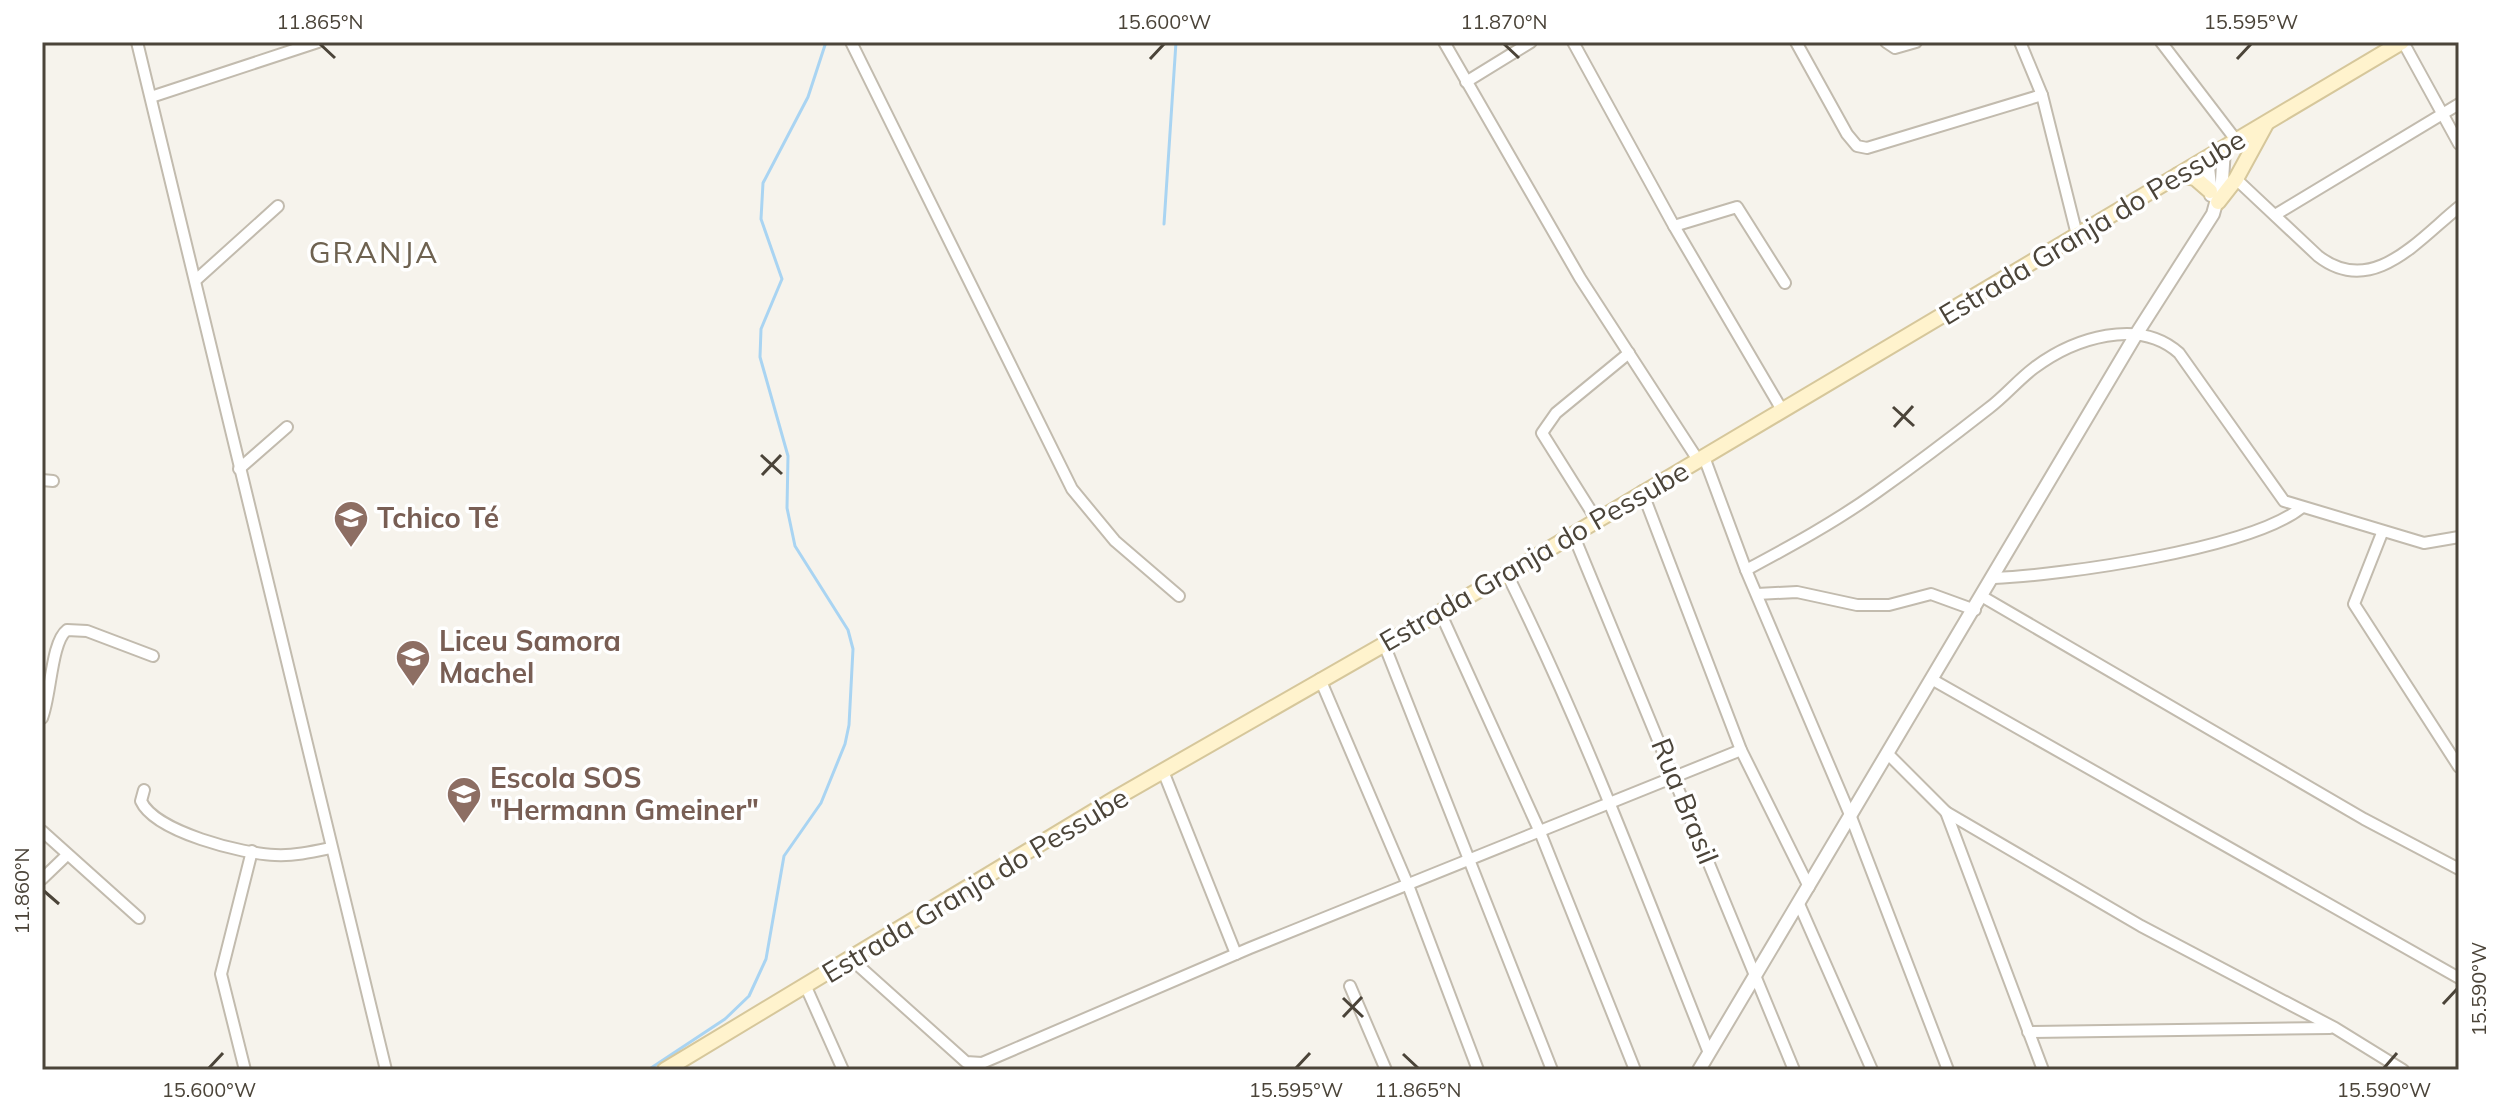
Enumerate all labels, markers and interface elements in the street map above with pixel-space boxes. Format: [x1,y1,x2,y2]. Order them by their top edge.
text: 11.865°N [277,9,363,34]
text: 15.600°W [1117,9,1211,34]
text: 11.870°N [1461,9,1547,34]
text: 15.595°W [2204,9,2298,34]
street label: Estrada Granja do Pessube [1932,121,2251,332]
district label: GRANJA [309,233,439,271]
street label: Estrada Granja do Pessube [1373,453,1694,658]
school or university icon: Tchico Té [332,499,370,549]
place label: Tchico Té [377,500,499,535]
place label: Liceu Samora Machel [439,623,621,690]
school or university icon: Liceu Samora Machel [394,638,432,688]
street label: Rua Brasil [1644,733,1727,869]
place label: Escola SOS "Hermann Gmeiner" [490,760,759,827]
school or university icon: Escola SOS "Hermann Gmeiner" [445,775,483,825]
street label: Estrada Granja do Pessube [815,779,1134,990]
text: 11.860°N [9,848,34,934]
text: 15.590°W [2466,942,2491,1036]
text: 15.600°W [162,1077,256,1102]
text: 15.595°W [1249,1077,1343,1102]
text: 11.865°N [1375,1077,1461,1102]
text: 15.590°W [2337,1077,2431,1102]

